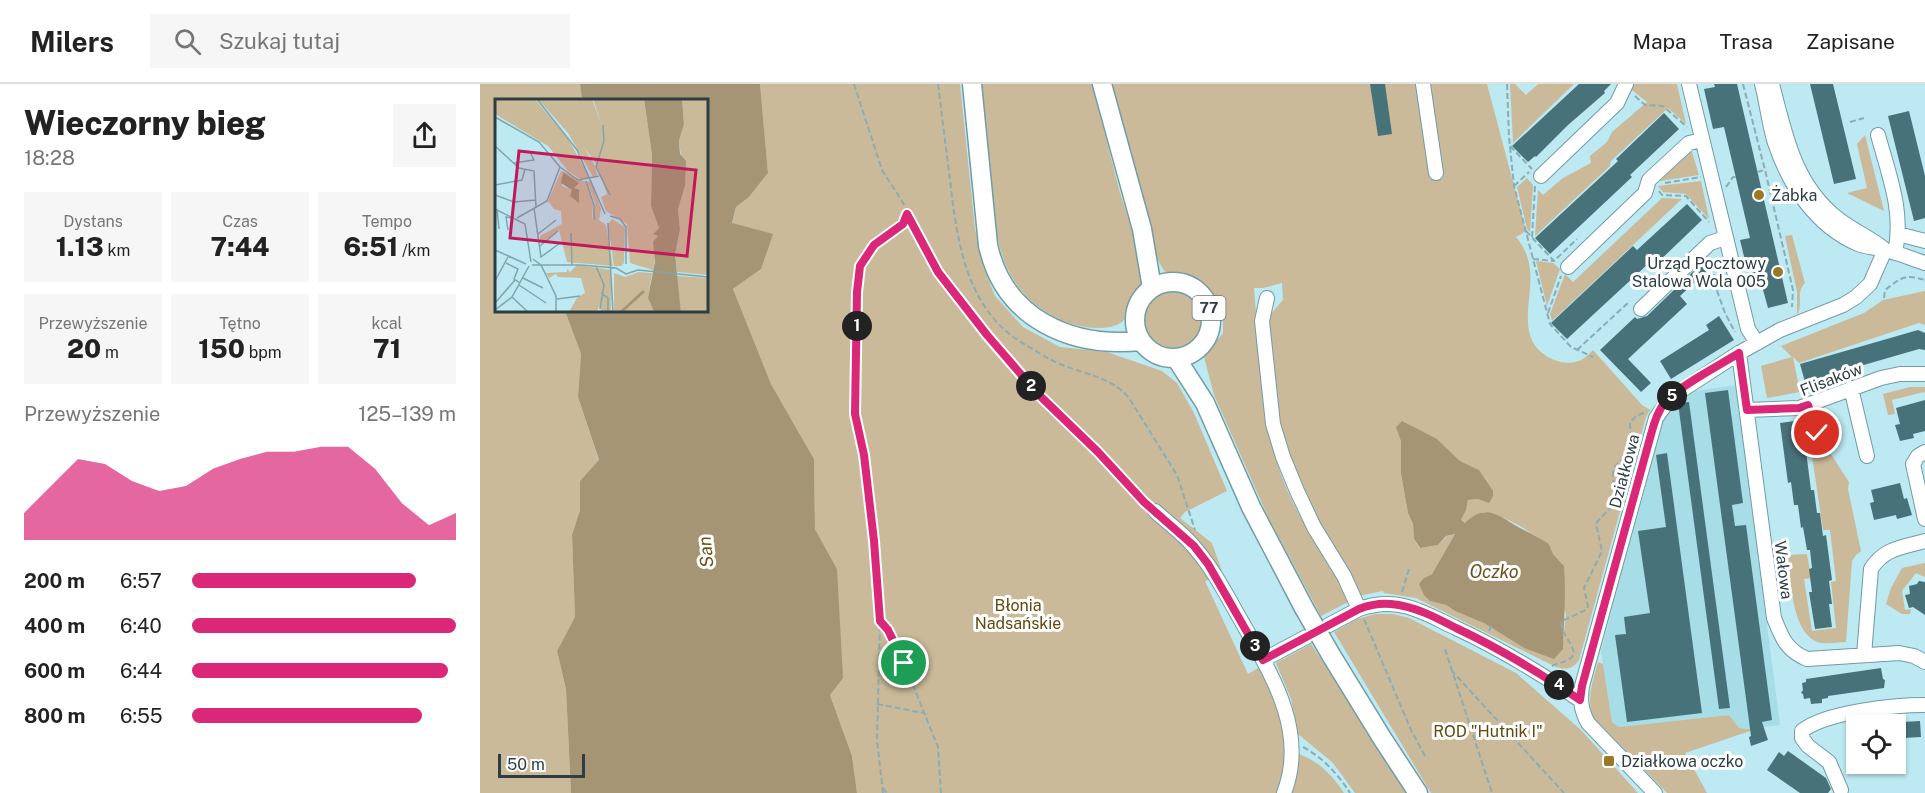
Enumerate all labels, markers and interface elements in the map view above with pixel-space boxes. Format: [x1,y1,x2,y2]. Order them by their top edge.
search box [150,14,570,68]
text: Milers [30,25,114,58]
icon: search [171,25,204,58]
text: Szukaj tutaj [219,28,340,54]
text: Mapa [1632,29,1687,54]
text: Trasa [1720,29,1773,54]
text: Zapisane [1806,29,1895,54]
inset map [495,99,708,312]
text: Wieczorny bieg [24,104,266,142]
button: share [393,104,456,167]
text: 18:28 [24,146,75,170]
place label: Żabka [1771,185,1817,205]
marker: Żabka [1752,188,1766,202]
text: Dystans [63,212,123,231]
text: Czas [222,212,258,231]
text: Tempo [362,212,412,231]
text: 1.13 [56,231,104,262]
text: 7:44 [211,231,269,262]
text: 6:51 [344,231,398,262]
text: km [104,241,130,260]
text: /km [398,241,430,260]
place label: Urząd Pocztowy Stalowa Wola 005 [1632,254,1766,291]
marker: Urząd Pocztowy Stalowa Wola 005 [1771,265,1785,279]
road number: 77 [1192,296,1226,320]
pin: 1 [842,311,872,341]
text: Przewyższenie [38,314,148,333]
text: Tętno [219,314,261,333]
text: kcal [372,314,402,333]
text: 1 [854,316,860,335]
text: 20 [67,333,101,364]
text: 150 [198,333,245,364]
text: 71 [373,333,401,364]
text: m [101,343,119,362]
text: bpm [245,343,282,362]
street label: Flisaków [1797,359,1866,400]
pin: 2 [1016,371,1046,401]
text: 2 [1026,376,1036,395]
pin: 5 [1657,381,1687,411]
text: 5 [1667,386,1677,405]
text: Przewyższenie [24,402,160,426]
text: 125–139 m [358,402,456,426]
pin [1791,407,1842,458]
icon: check [1800,416,1833,449]
street label: Działkowa [1605,432,1643,510]
water label: San [693,535,718,569]
street label: Wałowa [1770,540,1797,600]
water label: Oczko [1469,561,1519,582]
text: 200 m [24,569,85,593]
text: 6:57 [120,569,162,593]
park label: Błonia Nadsańskie [975,596,1061,633]
text: 400 m [24,614,85,638]
text: 6:40 [120,614,162,638]
pin: 3 [1240,631,1270,661]
text: 3 [1250,636,1260,655]
pin [878,637,929,688]
icon: arrive [887,646,920,679]
text: 600 m [24,659,85,683]
text: 6:44 [120,659,162,683]
pin: 4 [1544,670,1574,700]
text: 4 [1554,675,1564,694]
text: 800 m [24,704,86,728]
text: 6:55 [120,704,163,728]
map controls [1846,714,1906,774]
button: locate [1846,714,1906,774]
park label: ROD "Hutnik I" [1433,722,1543,741]
scale bar [498,751,585,778]
place label: Działkowa oczko [1621,752,1743,771]
marker: Działkowa oczko [1602,754,1616,768]
text: 50 m [507,755,545,774]

